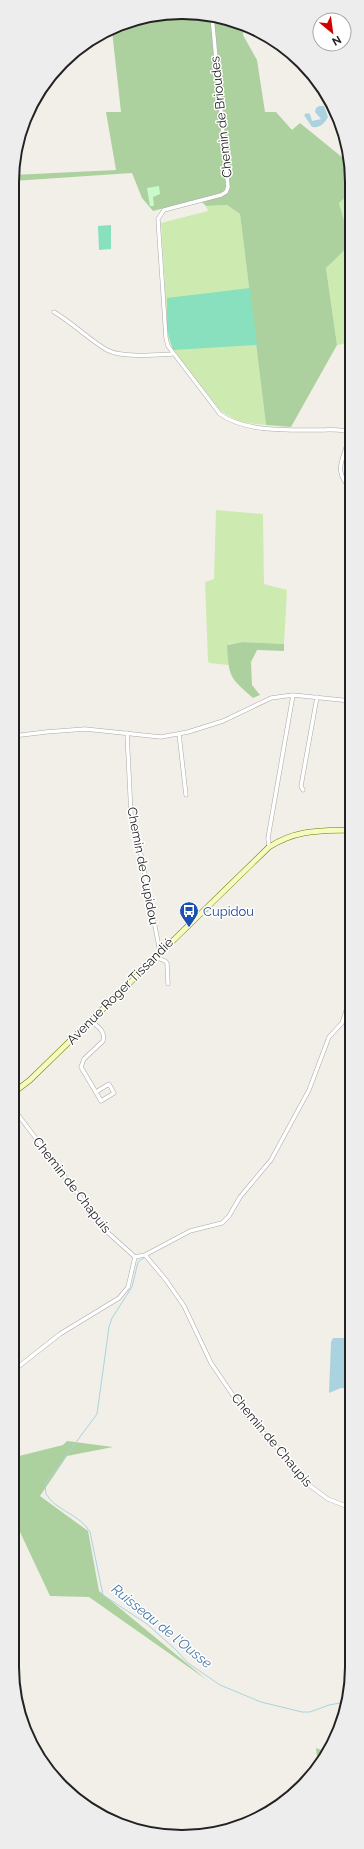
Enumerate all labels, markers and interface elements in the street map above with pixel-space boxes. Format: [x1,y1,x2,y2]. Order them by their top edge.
north arrow [312,12,352,52]
text: N [330,33,343,48]
street label: Chemin de Brioudes [207,55,235,179]
street label: Chemin de Cupidou [124,806,162,926]
bus stop icon: Cupidou [178,900,200,928]
place label: Cupidou [203,904,254,919]
street label: Avenue Roger Tissandié [64,934,177,1047]
street label: Chemin de Chapuis [30,1134,114,1236]
street label: Chemin de Chaupis [229,1390,315,1490]
water label: Ruisseau de l'Ousse [109,1581,216,1672]

